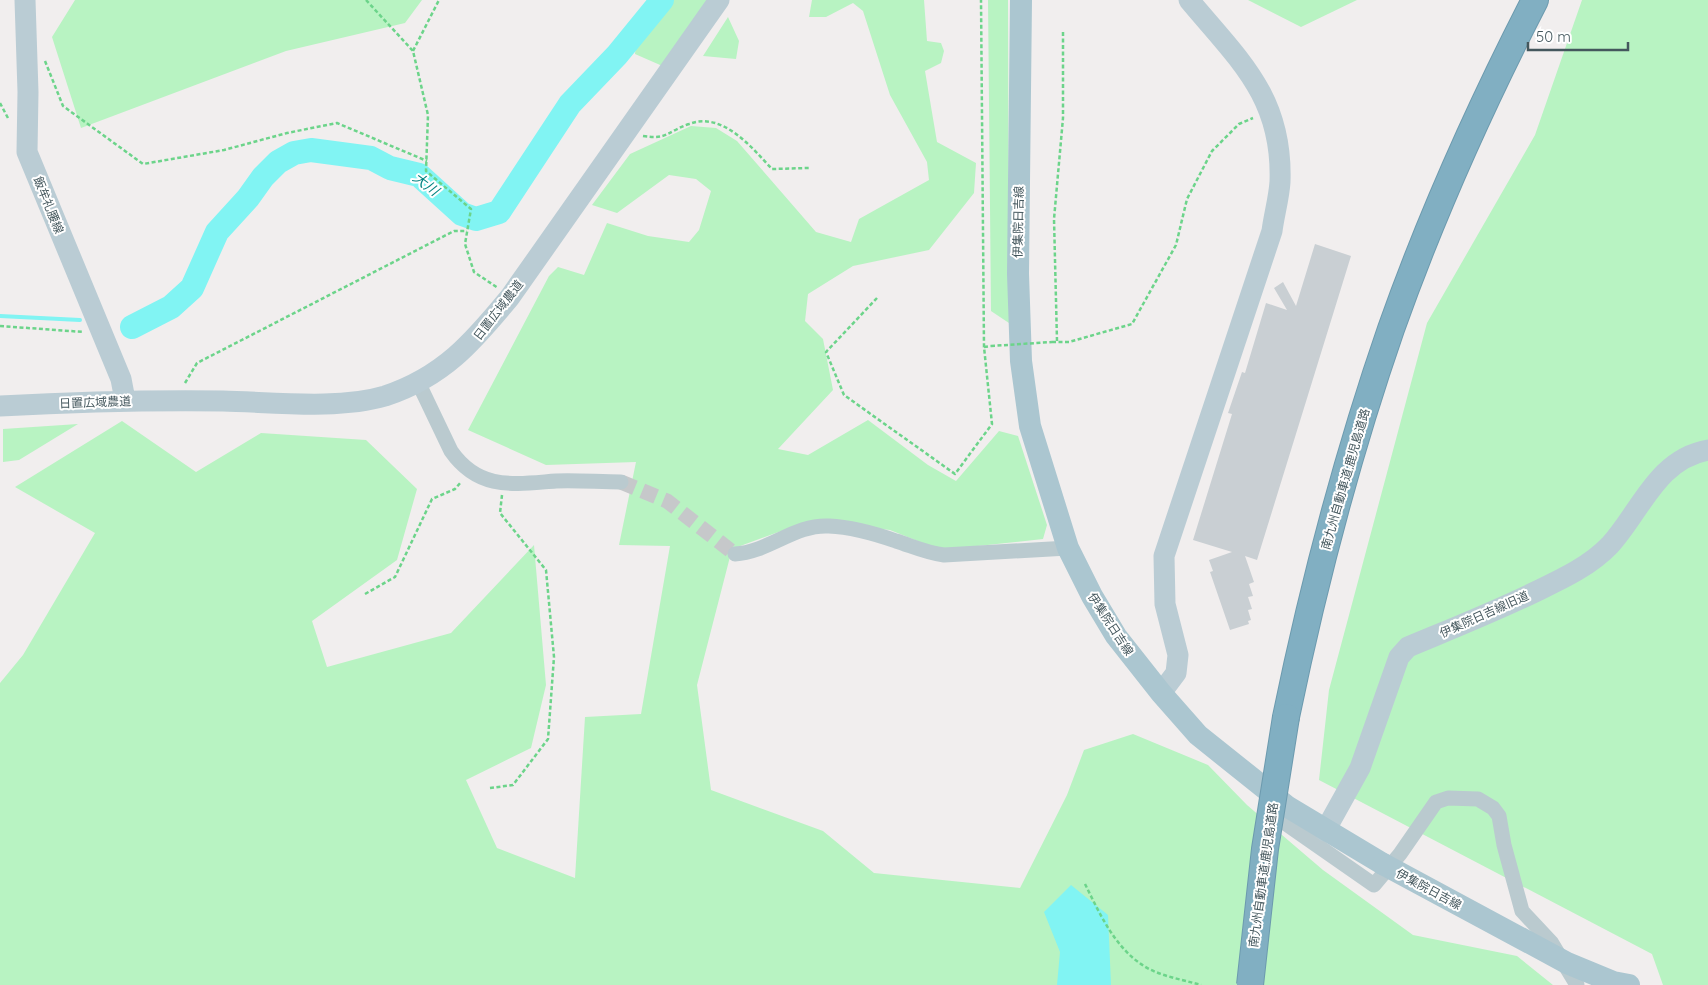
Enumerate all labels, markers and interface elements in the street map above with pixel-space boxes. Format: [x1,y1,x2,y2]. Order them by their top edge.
scale bar [1528,20,1628,52]
text: 50 m [1536,27,1571,46]
water label: 大川 [409,168,444,201]
street label: 飯牟礼腰線 [31,174,67,236]
street label: 伊集院日吉線 [1010,186,1026,258]
street label: 日置広域農道 [470,277,526,343]
street label: 日置広域農道 [59,393,131,411]
street label: 南九州自動車道;鹿児島道路 [1318,407,1372,551]
street label: 伊集院日吉線旧道 [1437,588,1531,640]
street label: 伊集院日吉線 [1085,590,1137,658]
street label: 南九州自動車道;鹿児島道路 [1245,801,1281,949]
street label: 伊集院日吉線 [1394,865,1464,913]

